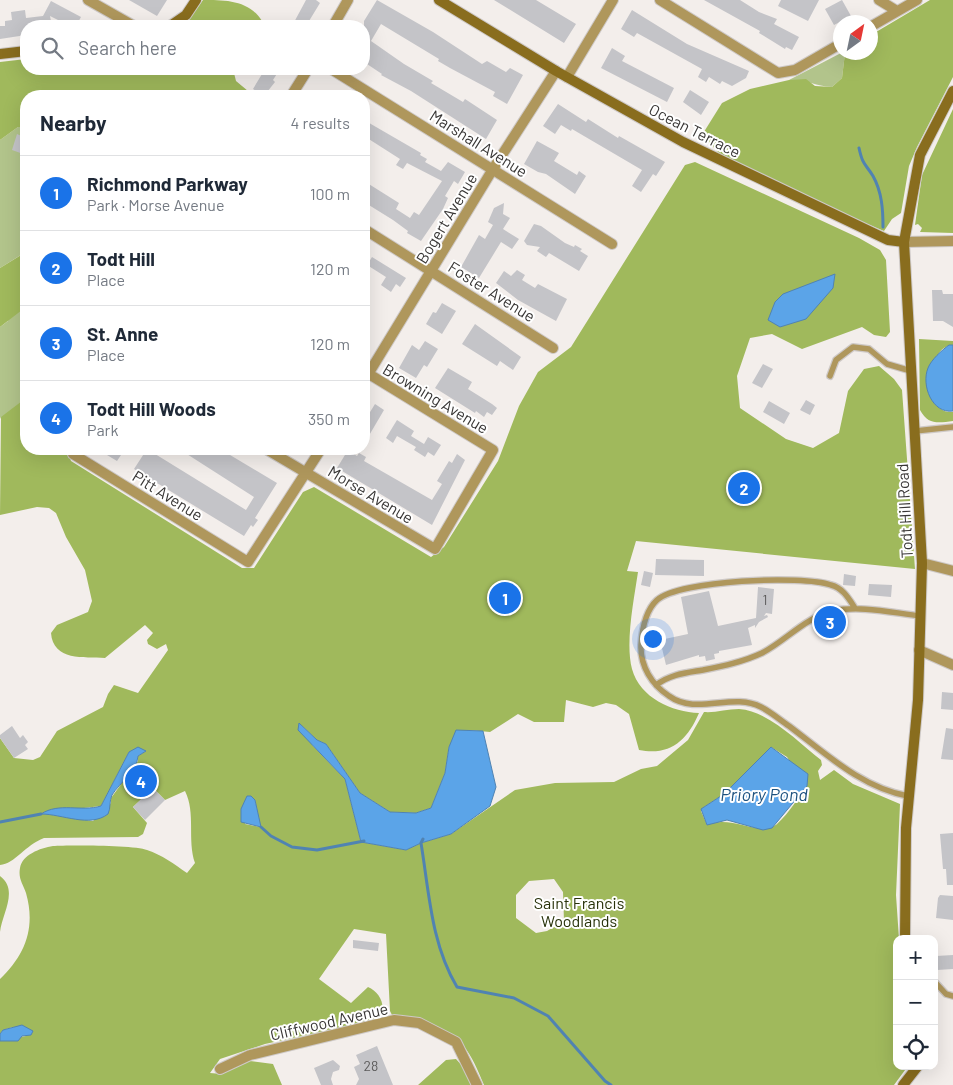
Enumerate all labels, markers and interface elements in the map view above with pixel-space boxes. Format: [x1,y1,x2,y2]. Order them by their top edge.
north arrow [833,15,878,60]
search box [20,20,370,75]
icon: search [38,34,66,62]
text: Search here [78,36,177,59]
street label: Ocean Terrace [646,99,744,161]
street label: Marshall Avenue [427,105,531,181]
text: Nearby [40,110,106,135]
text: 4 results [290,113,350,132]
street label: Bogert Avenue [412,169,480,267]
text: Richmond Parkway [87,172,248,195]
text: 1 [53,184,59,203]
text: 100 m [310,184,350,203]
text: Park · Morse Avenue [87,195,224,214]
text: Todt Hill [87,247,155,270]
street label: Foster Avenue [445,257,539,325]
text: 2 [52,259,60,278]
text: 120 m [310,259,350,278]
text: Place [87,270,125,289]
text: St. Anne [87,322,158,345]
text: 3 [52,334,60,353]
text: 120 m [310,334,350,353]
text: Place [87,345,125,364]
street label: Browning Avenue [380,359,492,437]
text: Todt Hill Woods [87,397,216,420]
text: 4 [51,409,61,428]
text: 350 m [308,409,350,428]
text: Park [87,420,118,439]
street label: Morse Avenue [325,461,417,527]
street label: Todt Hill Road [892,463,916,559]
street label: Pitt Avenue [129,466,207,524]
pin: 2 [728,469,760,507]
pin: 1 [489,579,521,617]
house number: 1 [763,591,767,608]
pin: 3 [814,603,846,641]
your location [640,626,666,652]
pin: 4 [125,762,157,800]
water label: Priory Pond [720,783,808,805]
park label: Saint Francis Woodlands [534,893,624,930]
map controls [893,935,938,1070]
button: + [893,935,938,980]
button: − [893,980,938,1025]
street label: Cliffwood Avenue [268,998,390,1044]
button: locate [893,1025,938,1070]
house number: 28 [364,1057,378,1074]

